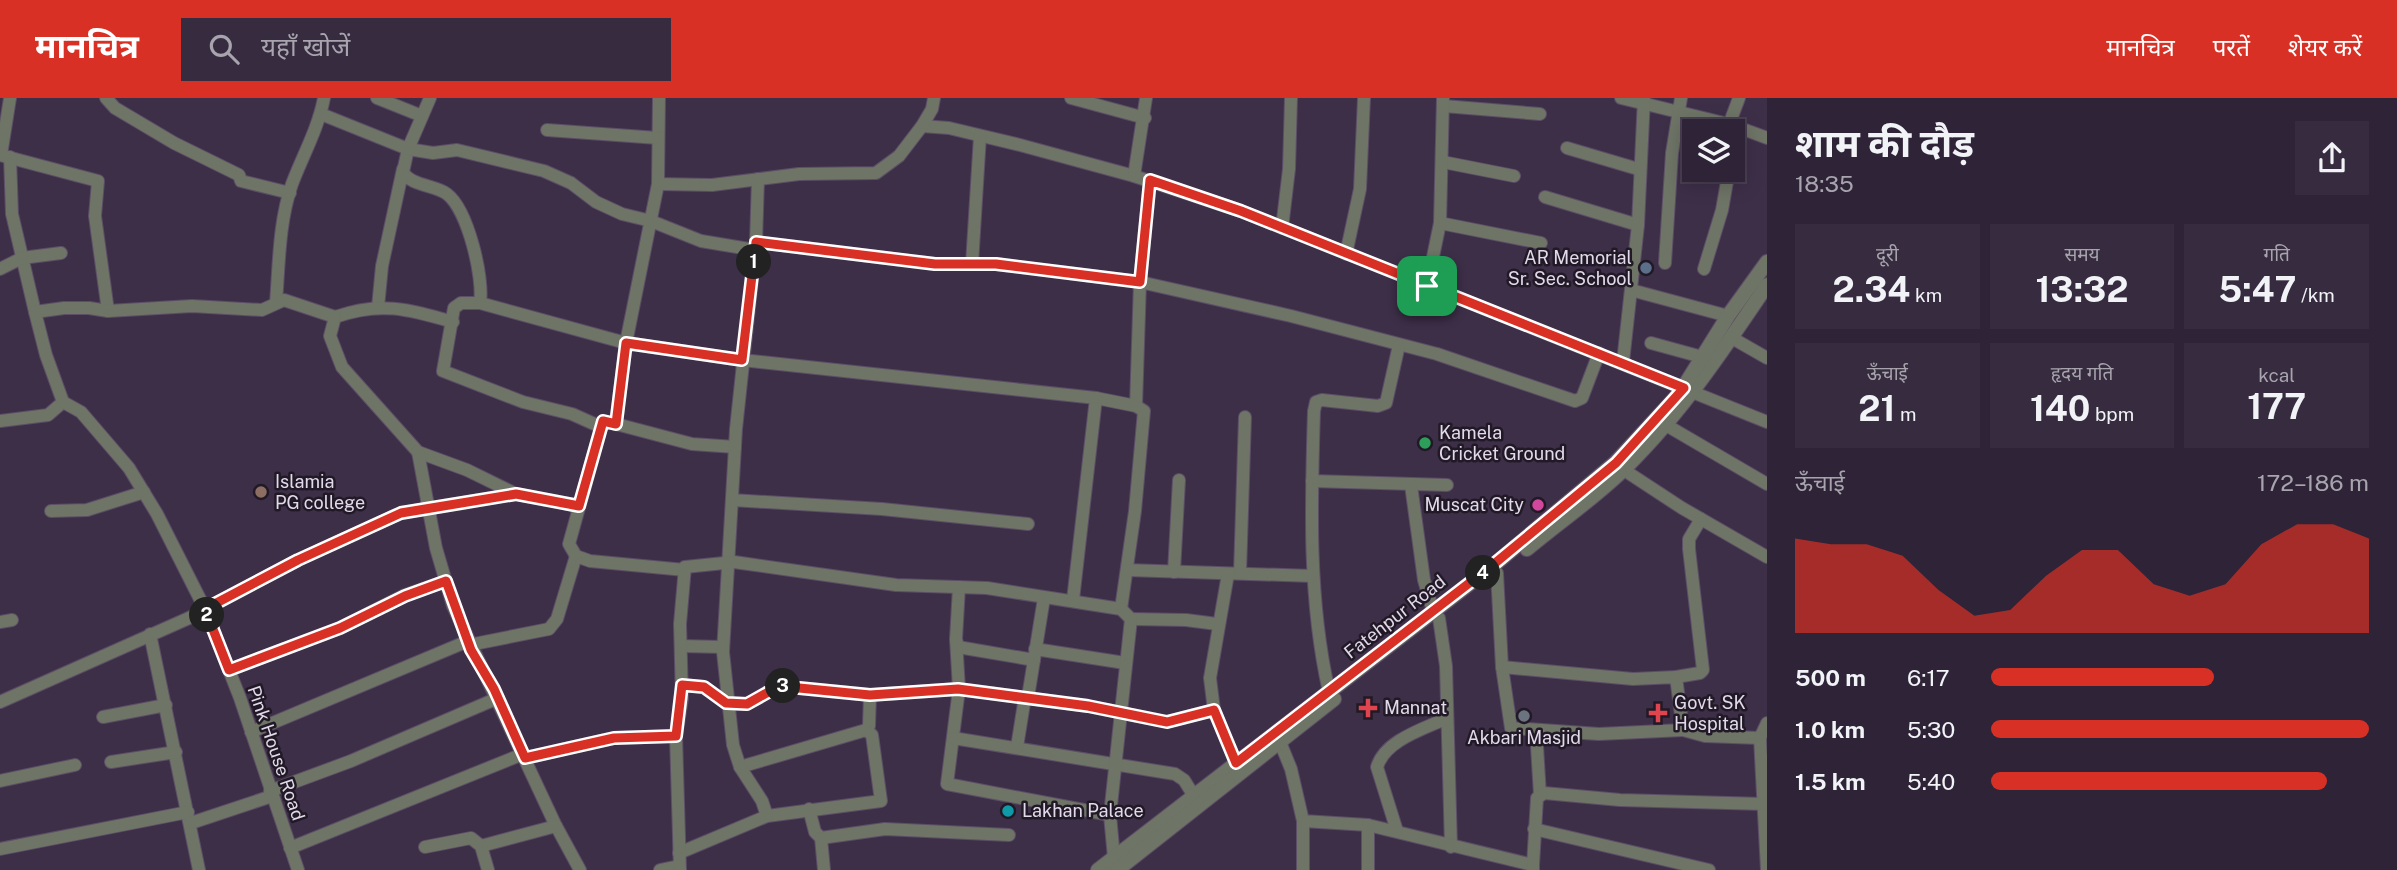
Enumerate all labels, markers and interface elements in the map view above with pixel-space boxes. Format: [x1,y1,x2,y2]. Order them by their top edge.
search box [181,18,671,81]
text: मानचित्र [35,27,139,65]
icon: search [205,30,243,68]
text: यहाँ खोजें [261,31,350,62]
text: मानचित्र [2106,33,2175,61]
text: परतें [2213,33,2250,61]
text: शेयर करें [2288,33,2362,61]
map controls [1682,119,1745,182]
button: layers [1682,119,1745,182]
text: शाम की दौड़ [1795,121,1974,166]
button: share [2295,121,2369,195]
text: 18:35 [1795,170,1854,197]
text: दूरी [1876,243,1899,265]
text: समय [2064,243,2100,265]
text: गति [2263,243,2290,265]
pin: 1 [736,244,772,280]
place label: AR Memorial Sr. Sec. School [1508,247,1632,289]
text: 1 [749,250,758,272]
pin [1397,256,1457,316]
marker: AR Memorial Sr. Sec. School [1638,260,1654,276]
icon: arrive [1408,267,1446,305]
text: 2.34 [1833,269,1910,310]
text: 13:32 [2035,269,2129,310]
text: 5:47 [2219,269,2296,310]
text: km [1910,284,1942,306]
text: /km [2296,284,2335,306]
text: ऊँचाई [1867,362,1908,384]
text: हृदय गति [2051,362,2113,384]
text: kcal [2258,364,2295,386]
text: 177 [2247,386,2306,427]
text: 21 [1858,388,1895,429]
text: 140 [2030,388,2090,429]
text: m [1895,403,1916,425]
text: bpm [2090,403,2134,425]
place label: Kamela Cricket Ground [1439,422,1565,464]
marker: Kamela Cricket Ground [1417,435,1433,451]
text: ऊँचाई [1795,469,1845,496]
text: 172–186 m [2257,469,2369,496]
place label: Islamia PG college [275,471,365,513]
marker: Islamia PG college [253,484,269,500]
place label: Muscat City [1424,494,1524,515]
marker: Muscat City [1530,497,1546,513]
pin: 4 [1466,556,1500,590]
text: 4 [1476,561,1489,583]
street label: Fatehpur Road [1340,571,1450,663]
pin: 2 [190,598,224,632]
text: 2 [200,603,213,625]
text: 500 m [1795,664,1866,691]
text: 6:17 [1907,664,1950,691]
pin: 3 [766,668,800,704]
text: 3 [776,674,789,696]
street label: Pink House Road [244,683,309,823]
place label: Govt. SK Hospital [1674,692,1746,734]
place label: Mannat [1384,697,1447,718]
marker: Mannat [1358,698,1378,718]
marker: Govt. SK Hospital [1648,703,1668,723]
marker: Akbari Masjid [1516,708,1532,724]
text: 1.0 km [1795,716,1865,743]
text: 5:30 [1907,716,1955,743]
place label: Akbari Masjid [1467,727,1581,748]
text: 1.5 km [1795,768,1866,795]
text: 5:40 [1907,768,1955,795]
place label: Lakhan Palace [1022,800,1144,821]
marker: Lakhan Palace [1000,803,1016,819]

